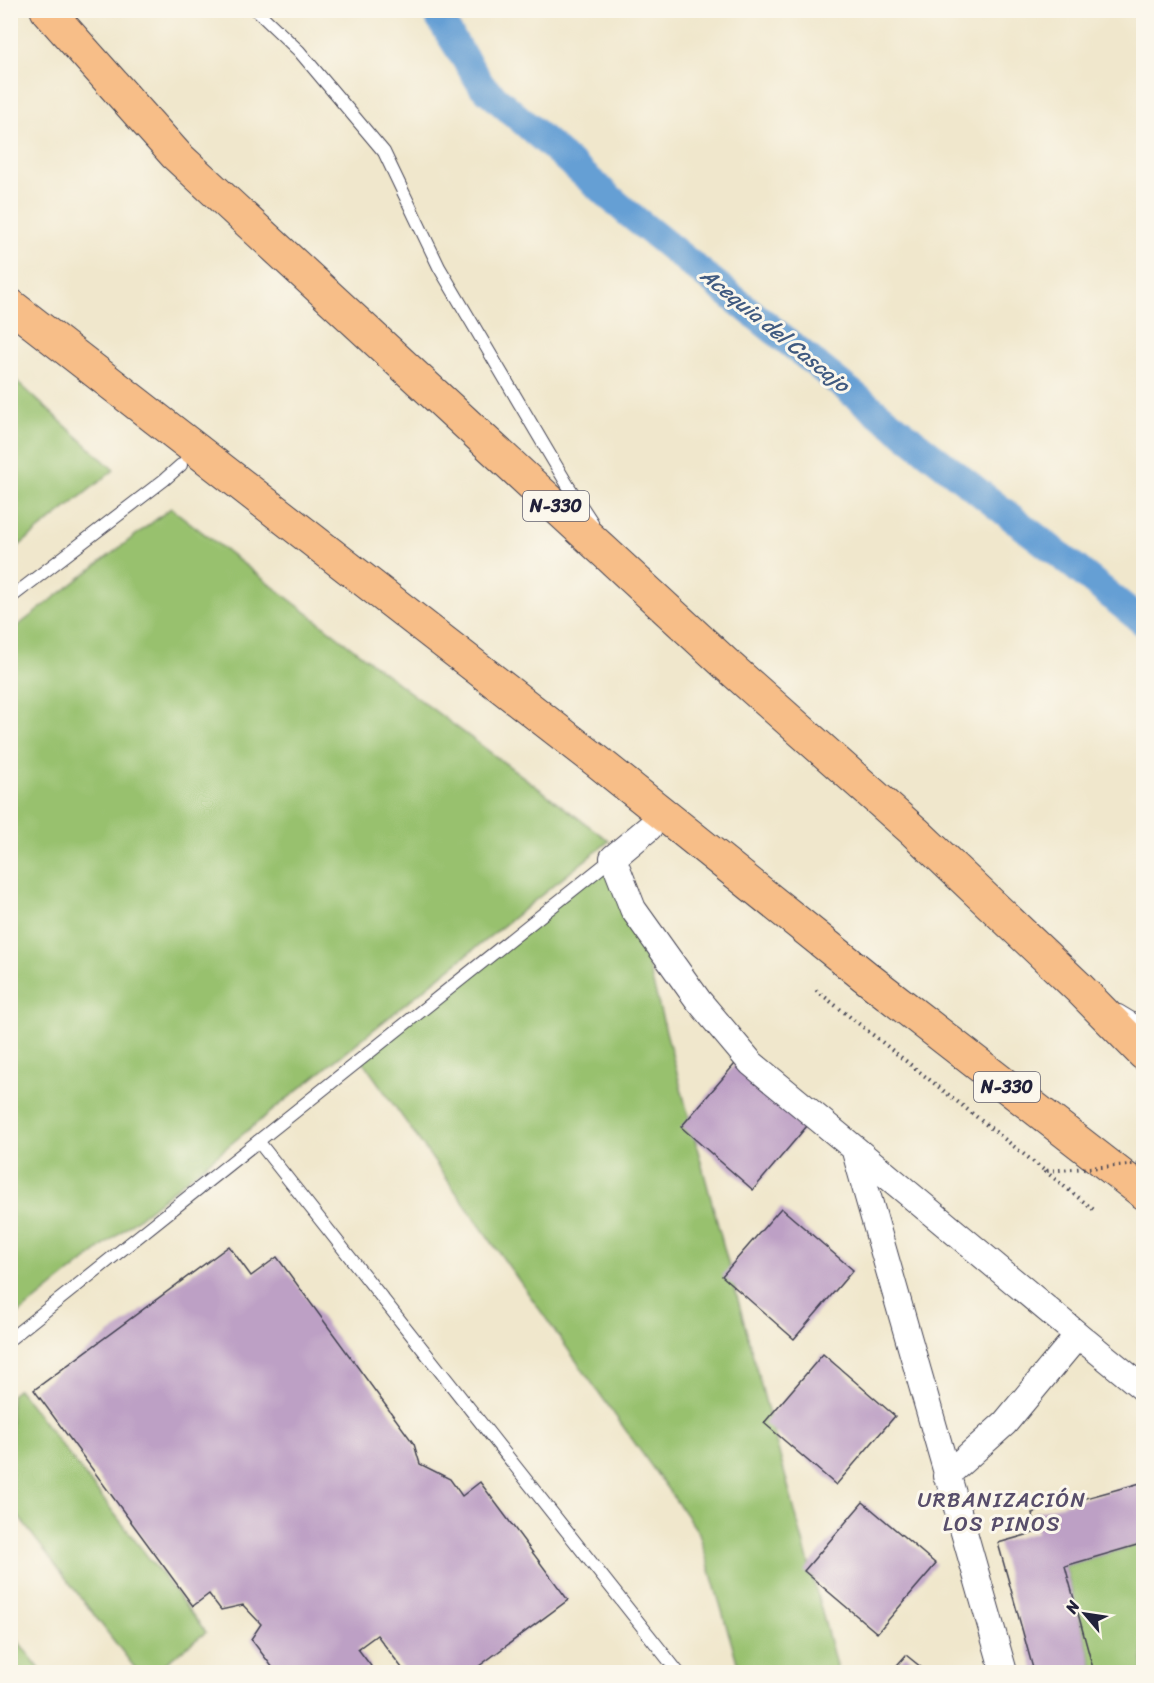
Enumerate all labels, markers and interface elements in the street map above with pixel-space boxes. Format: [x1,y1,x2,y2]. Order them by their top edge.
water label: Acequia del Cascajo [691,257,859,403]
road number: N-330 [523,491,589,521]
road number: N-330 [974,1072,1040,1102]
district label: URBANIZACIÓN LOS PINOS [917,1481,1087,1543]
north arrow [1055,1584,1115,1644]
text: N [1056,1594,1088,1620]

